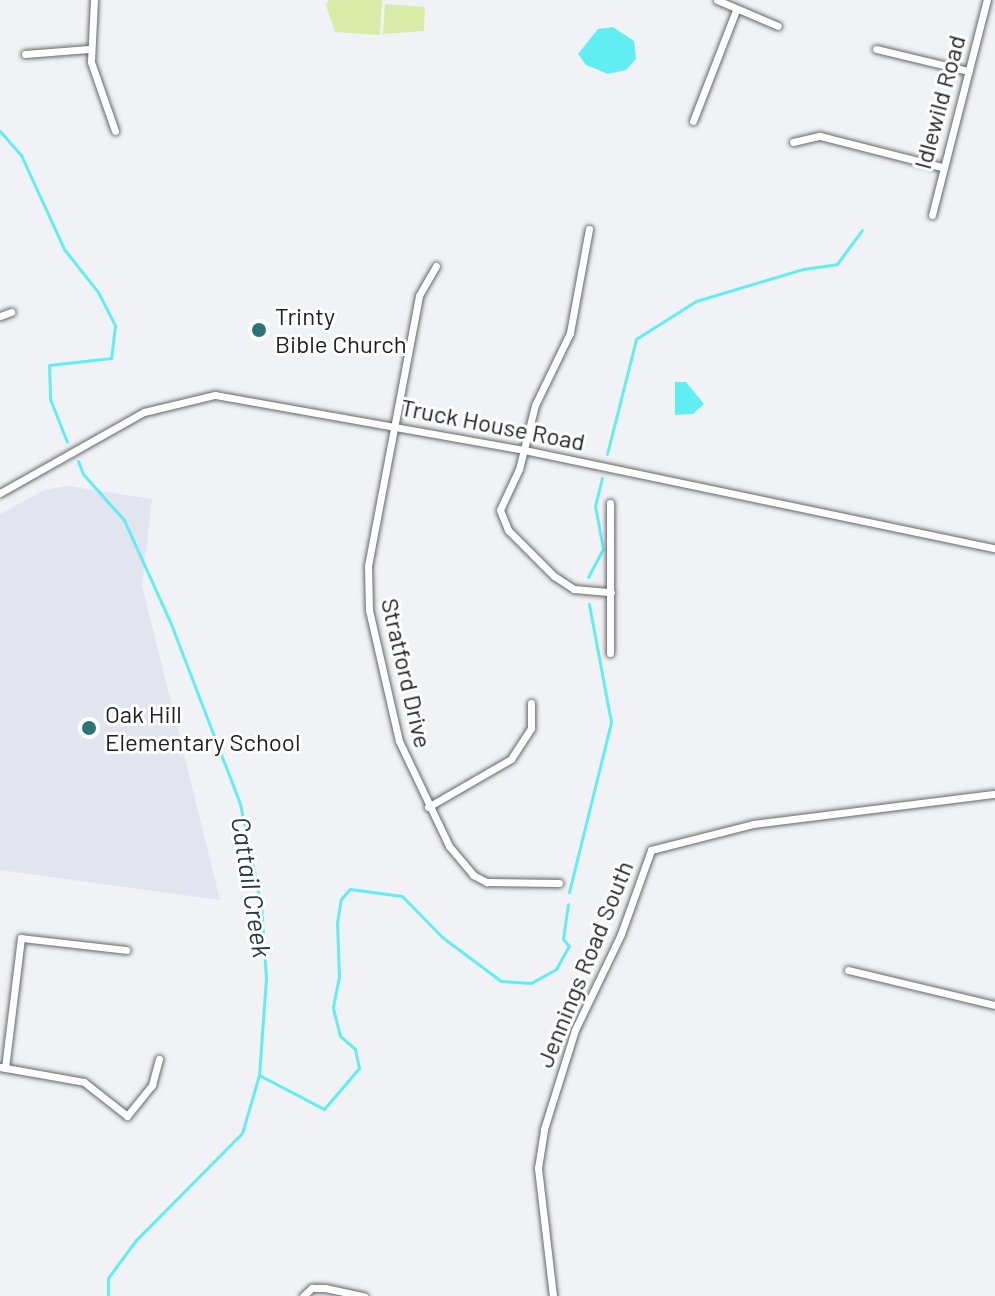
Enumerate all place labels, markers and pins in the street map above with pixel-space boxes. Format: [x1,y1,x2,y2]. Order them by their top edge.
place label: Trinty Bible Church [275,302,407,358]
marker: Trinty Bible Church [250,321,268,339]
place label: Oak Hill Elementary School [105,700,300,756]
marker: Oak Hill Elementary School [80,719,98,737]

